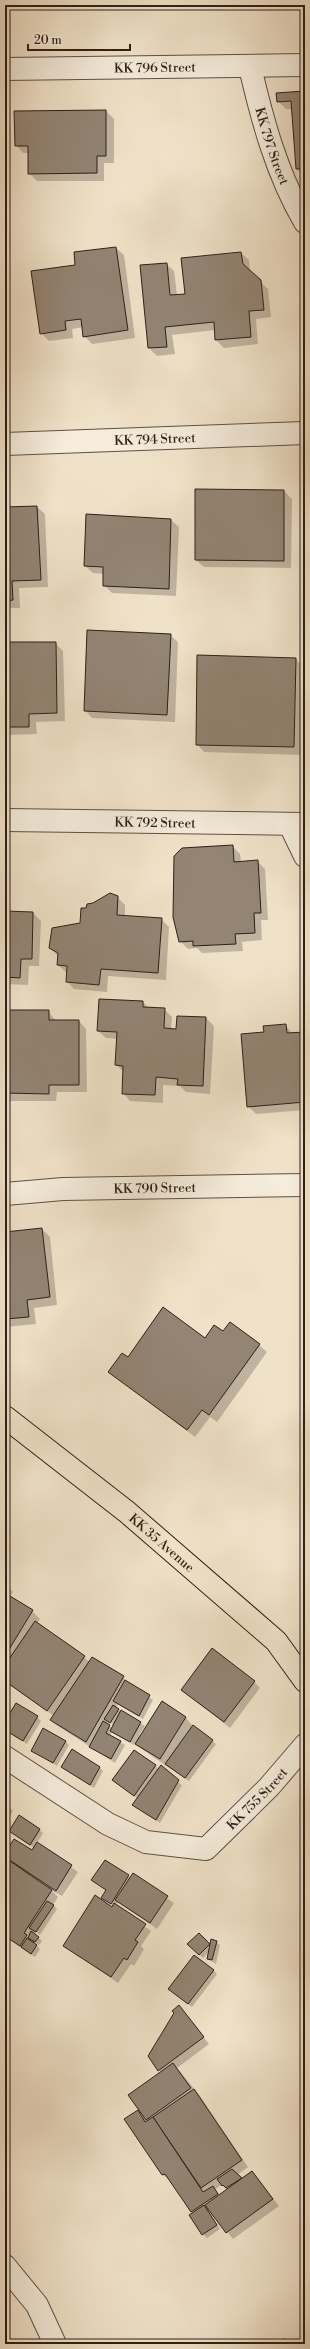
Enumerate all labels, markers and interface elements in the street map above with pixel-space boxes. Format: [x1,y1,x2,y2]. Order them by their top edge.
scale bar [28,26,130,52]
text: 20 m [34,33,62,48]
street label: KK 796 Street [114,59,196,77]
street label: KK 797 Street [251,106,292,188]
street label: KK 794 Street [114,430,196,449]
street label: KK 792 Street [114,814,196,832]
street label: KK 790 Street [113,1180,197,1197]
street label: KK 35 Avenue [125,1510,198,1576]
street label: KK 755 Street [224,1764,291,1833]

